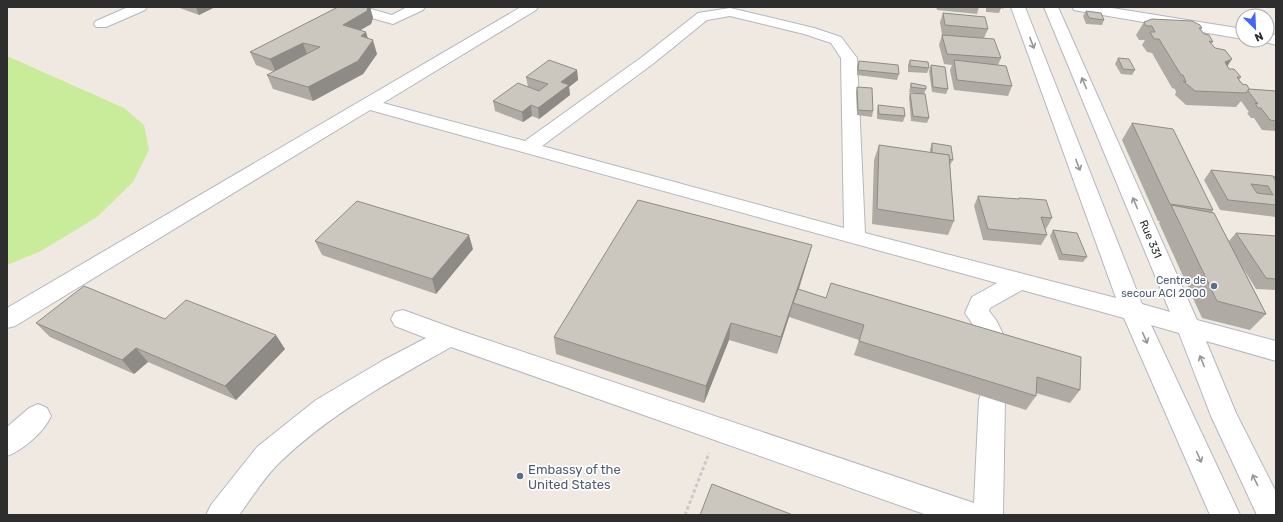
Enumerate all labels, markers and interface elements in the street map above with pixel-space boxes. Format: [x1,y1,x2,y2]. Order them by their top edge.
north arrow [1235,8,1275,48]
text: N [1253,29,1265,44]
one-way arrow [1028,37,1036,49]
one-way arrow [1080,78,1087,90]
one-way arrow [1074,159,1082,171]
one-way arrow [1131,197,1138,209]
street label: Rue 331 [1137,218,1164,260]
place label: Centre de secour ACI 2000 [1121,274,1206,300]
marker: Centre de secour ACI 2000 [1209,281,1219,291]
one-way arrow [1142,332,1149,344]
one-way arrow [1198,356,1206,368]
one-way arrow [1195,450,1203,462]
place label: Embassy of the United States [528,462,621,492]
marker: Embassy of the United States [515,471,525,481]
one-way arrow [1251,474,1258,486]

